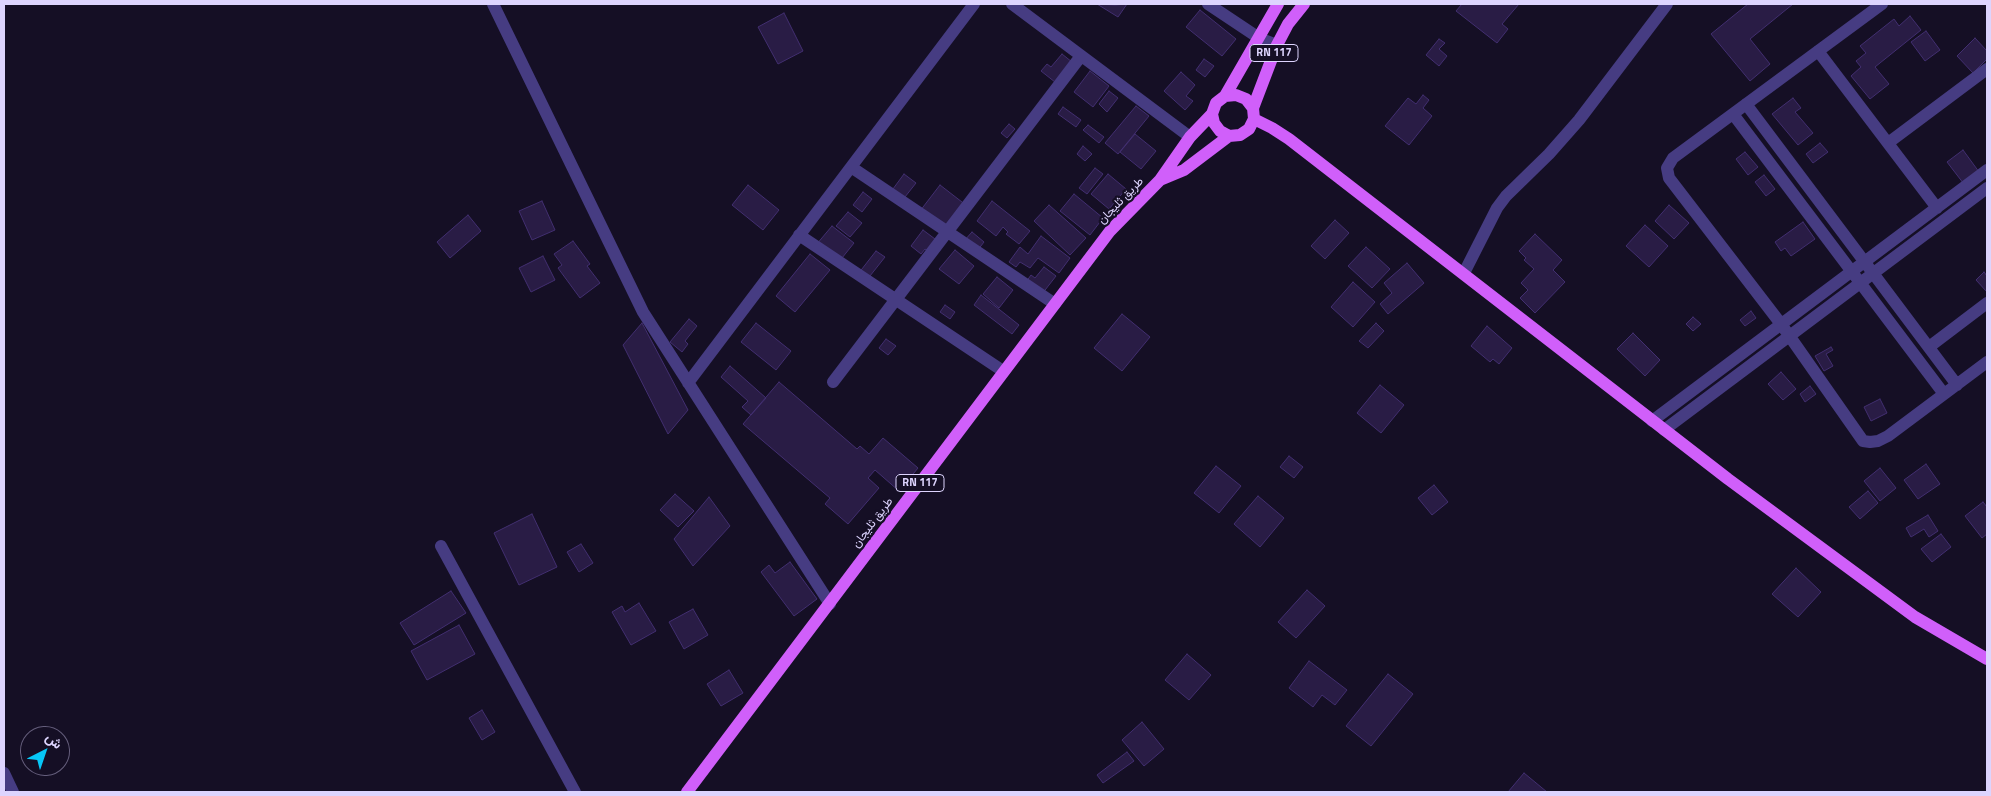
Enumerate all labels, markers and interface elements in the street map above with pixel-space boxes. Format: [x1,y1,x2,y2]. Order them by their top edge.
road number: RN 117 [1250,44,1298,62]
street label: طريق ثليجان [1095,175,1147,227]
road number: RN 117 [896,474,944,492]
street label: طريق ثليجان [849,495,897,551]
north arrow [20,726,70,776]
text: ش [41,727,68,753]

